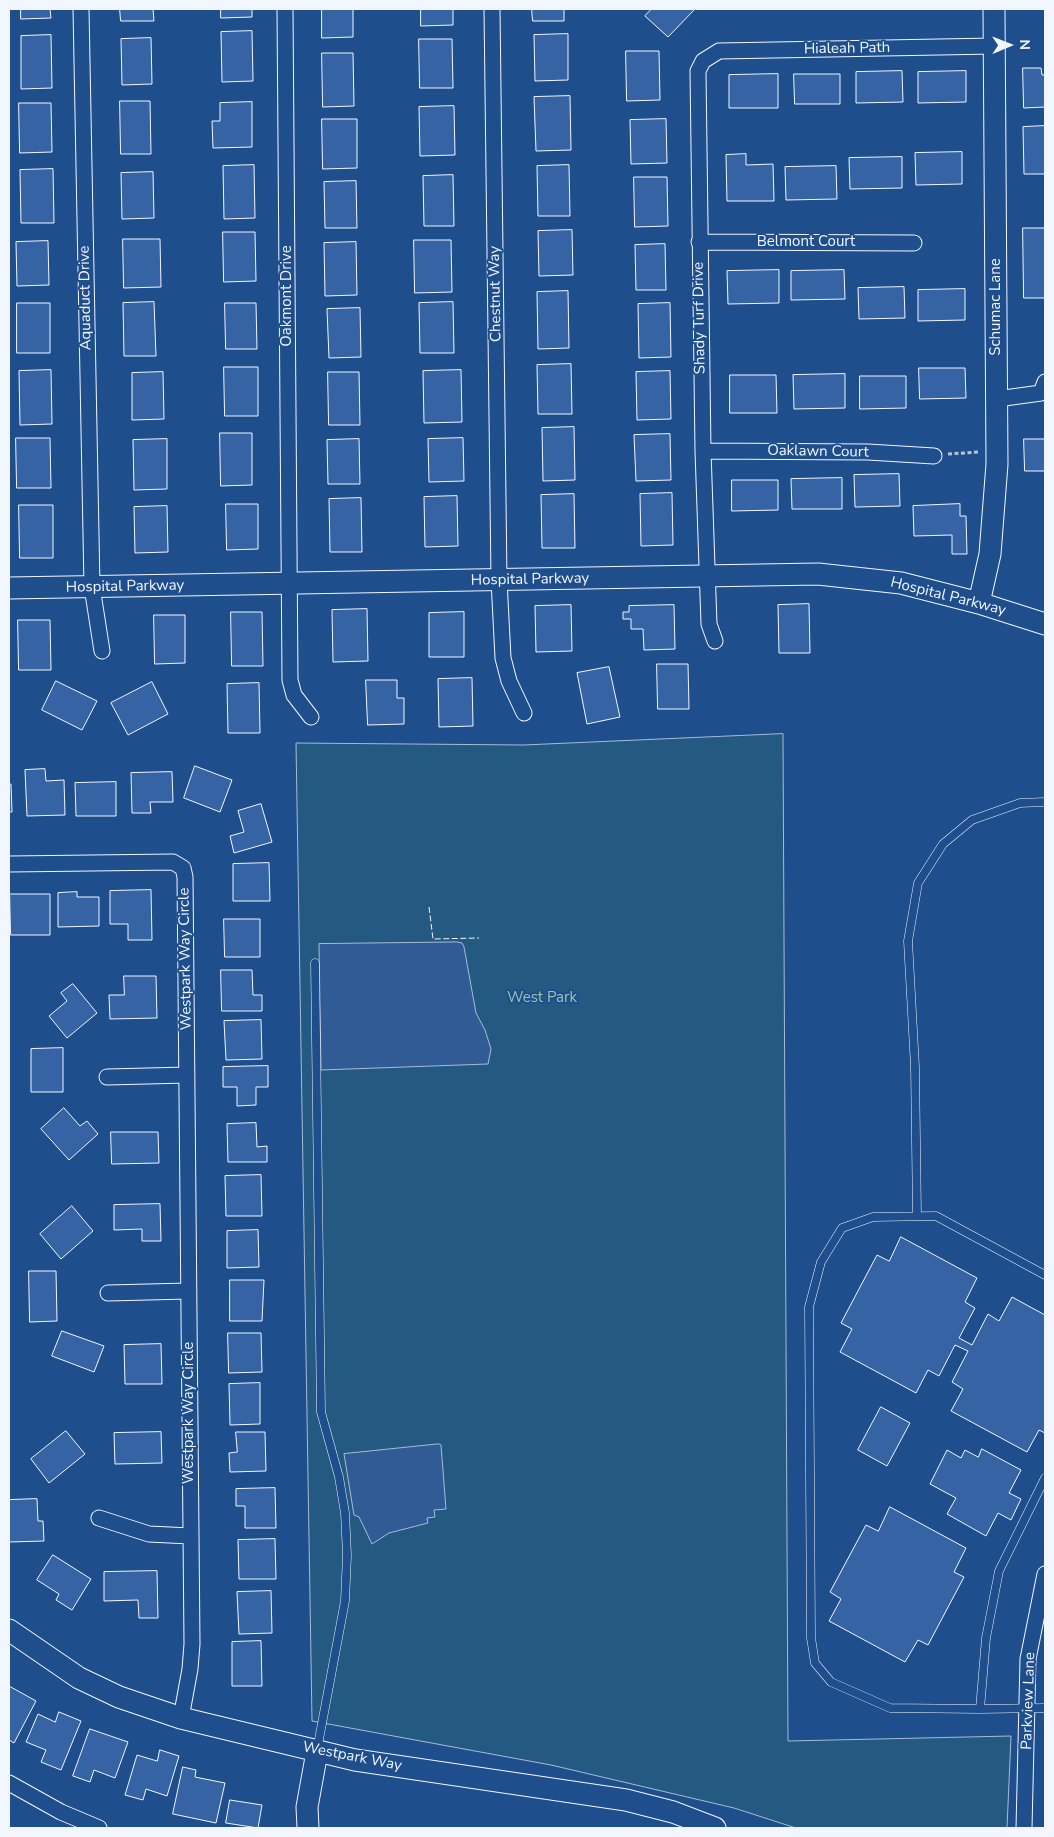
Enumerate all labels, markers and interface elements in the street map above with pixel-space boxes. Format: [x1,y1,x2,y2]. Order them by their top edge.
north arrow [984,20,1034,70]
street label: Hialeah Path [804,39,890,59]
text: N [1015,39,1034,50]
street label: Belmont Court [757,233,855,251]
street label: Aquaduct Drive [76,245,96,351]
street label: Oakmont Drive [278,245,296,347]
street label: Chestnut Way [486,246,506,342]
street label: Schumac Lane [987,258,1005,356]
street label: Shady Turf Drive [690,262,710,374]
street label: Oaklawn Court [767,442,869,462]
street label: Hospital Parkway [471,570,589,590]
street label: Hospital Parkway [888,574,1008,620]
street label: Hospital Parkway [66,577,184,597]
street label: Westpark Way Circle [176,888,196,1030]
park label: West Park [507,989,577,1007]
street label: Westpark Way Circle [180,1342,198,1484]
street label: Parkview Lane [1018,1652,1040,1750]
street label: Westpark Way [301,1739,403,1775]

